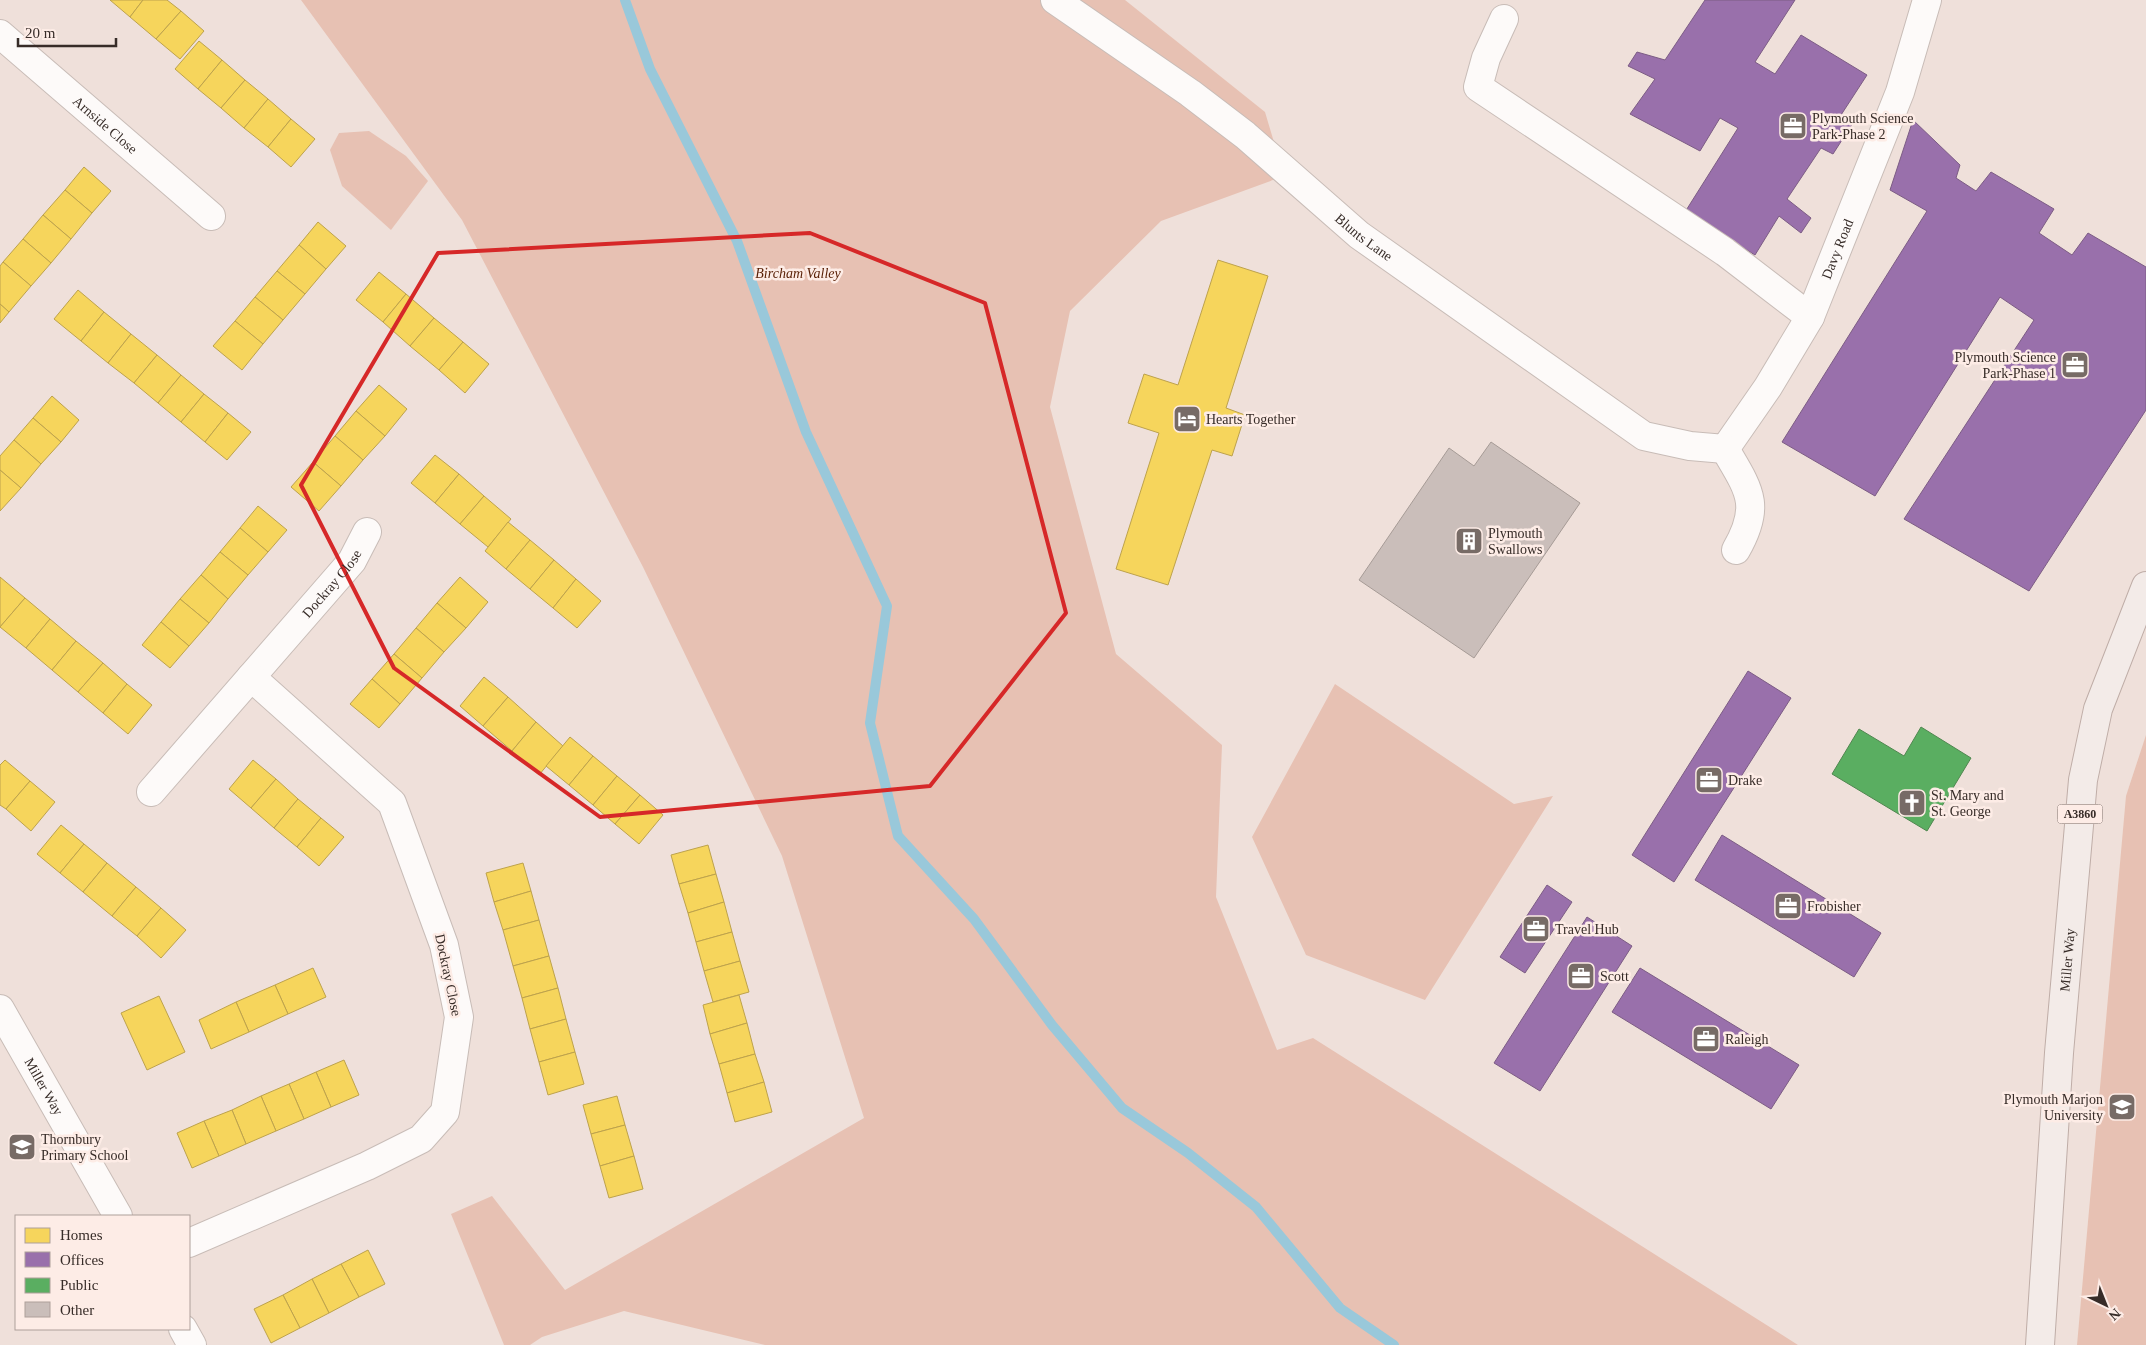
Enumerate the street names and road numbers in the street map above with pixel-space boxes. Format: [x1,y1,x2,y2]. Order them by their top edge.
street label: Arnside Close [70,93,140,157]
street label: Blunts Lane [1332,210,1395,264]
street label: Davy Road [1818,217,1856,281]
street label: Dockray Close [299,547,364,620]
road number: A3860 [2058,804,2102,824]
street label: Miller Way [2057,928,2077,992]
street label: Dockray Close [432,933,464,1017]
street label: Miller Way [22,1055,66,1118]

